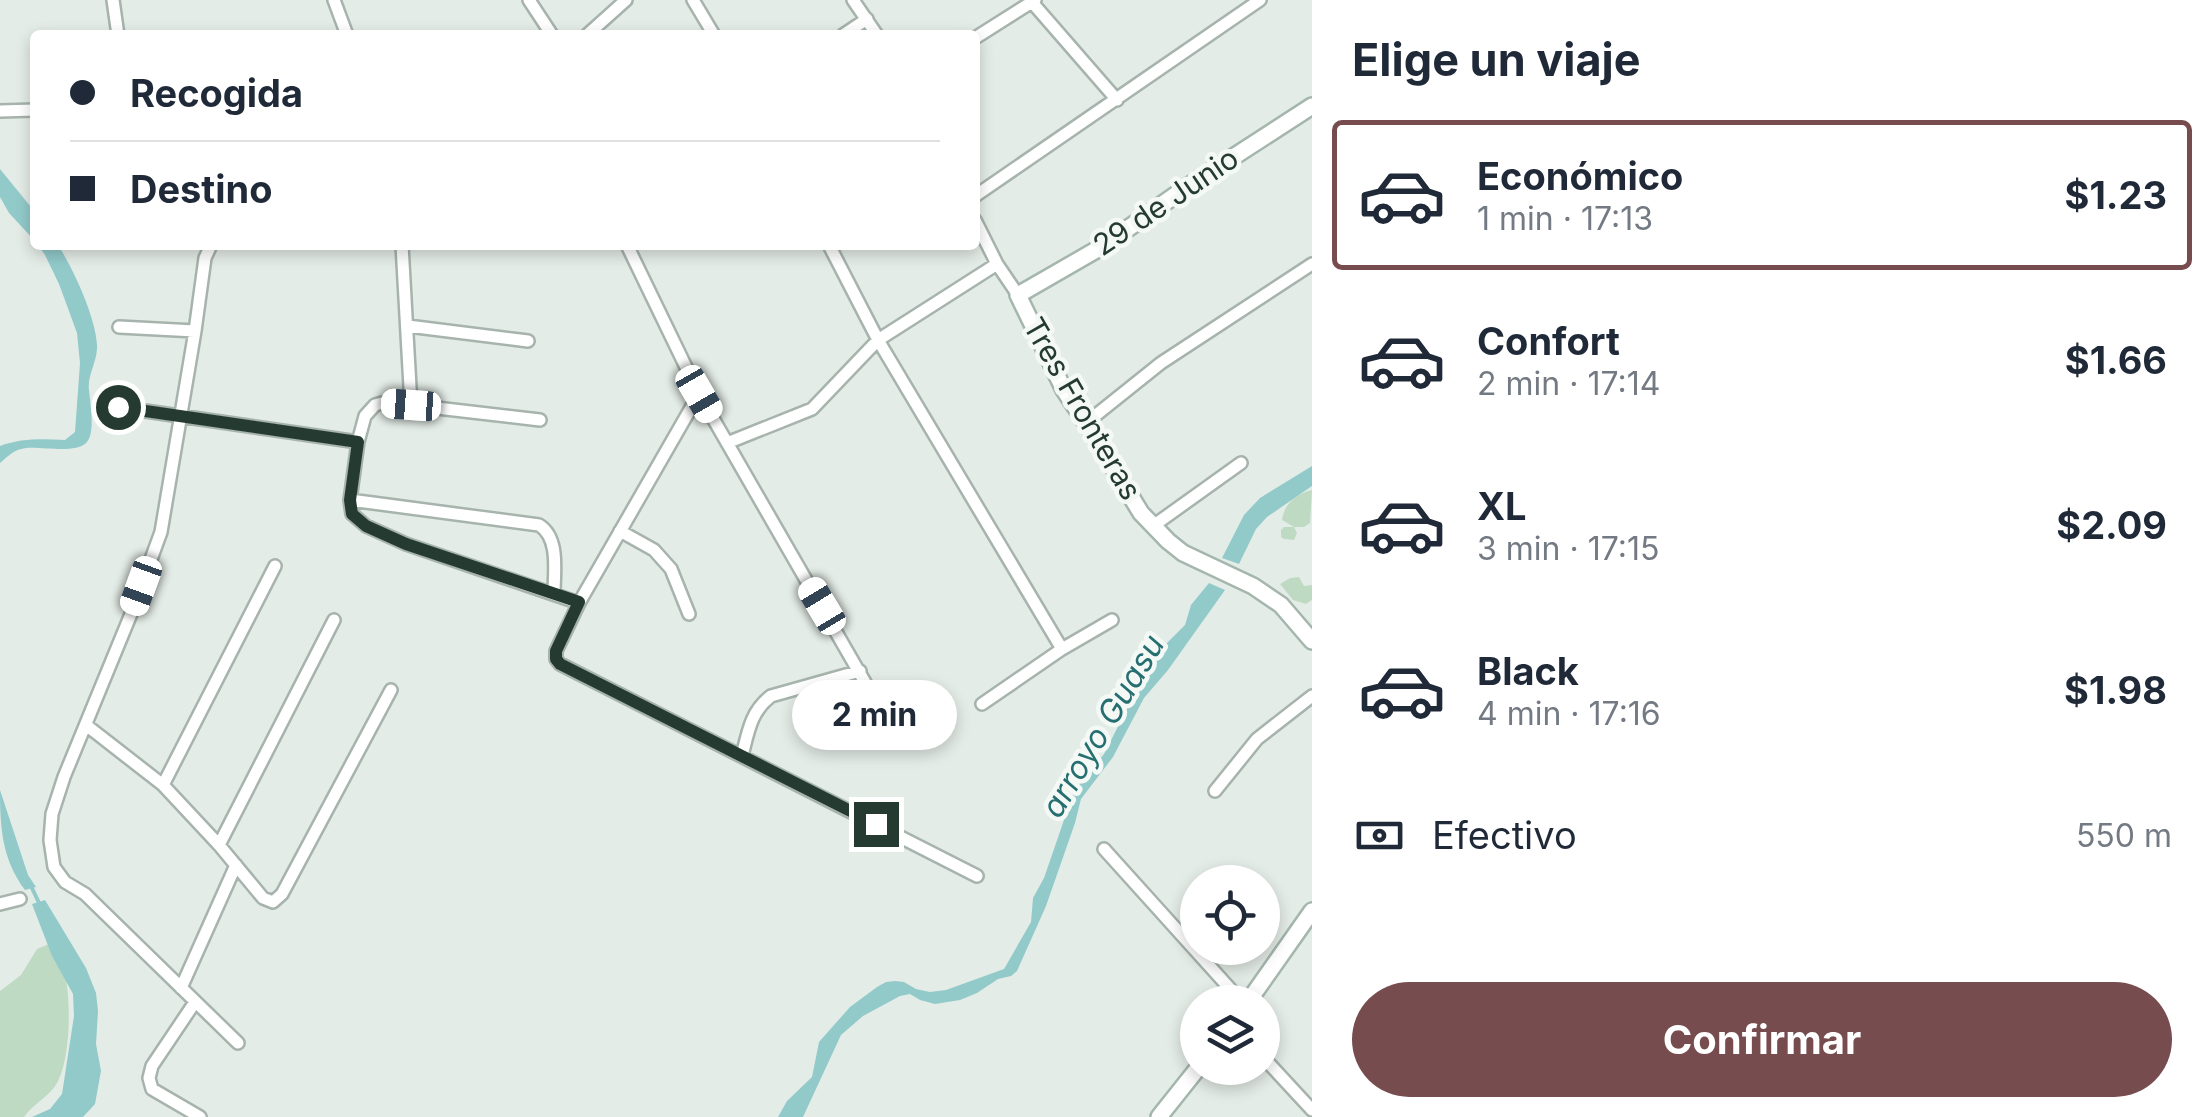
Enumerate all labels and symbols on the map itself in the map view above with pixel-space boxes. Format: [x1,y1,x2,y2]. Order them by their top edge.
street label: 29 de Junio [1086,139,1245,263]
street label: Tres Fronteras [1016,311,1150,506]
car [671,361,727,427]
route start [96,385,141,430]
car [380,388,442,422]
car [117,553,165,619]
car [794,573,850,639]
water label: arroyo Guasu [1033,627,1172,824]
callout: 2 min [794,679,958,749]
route end [854,802,899,847]

